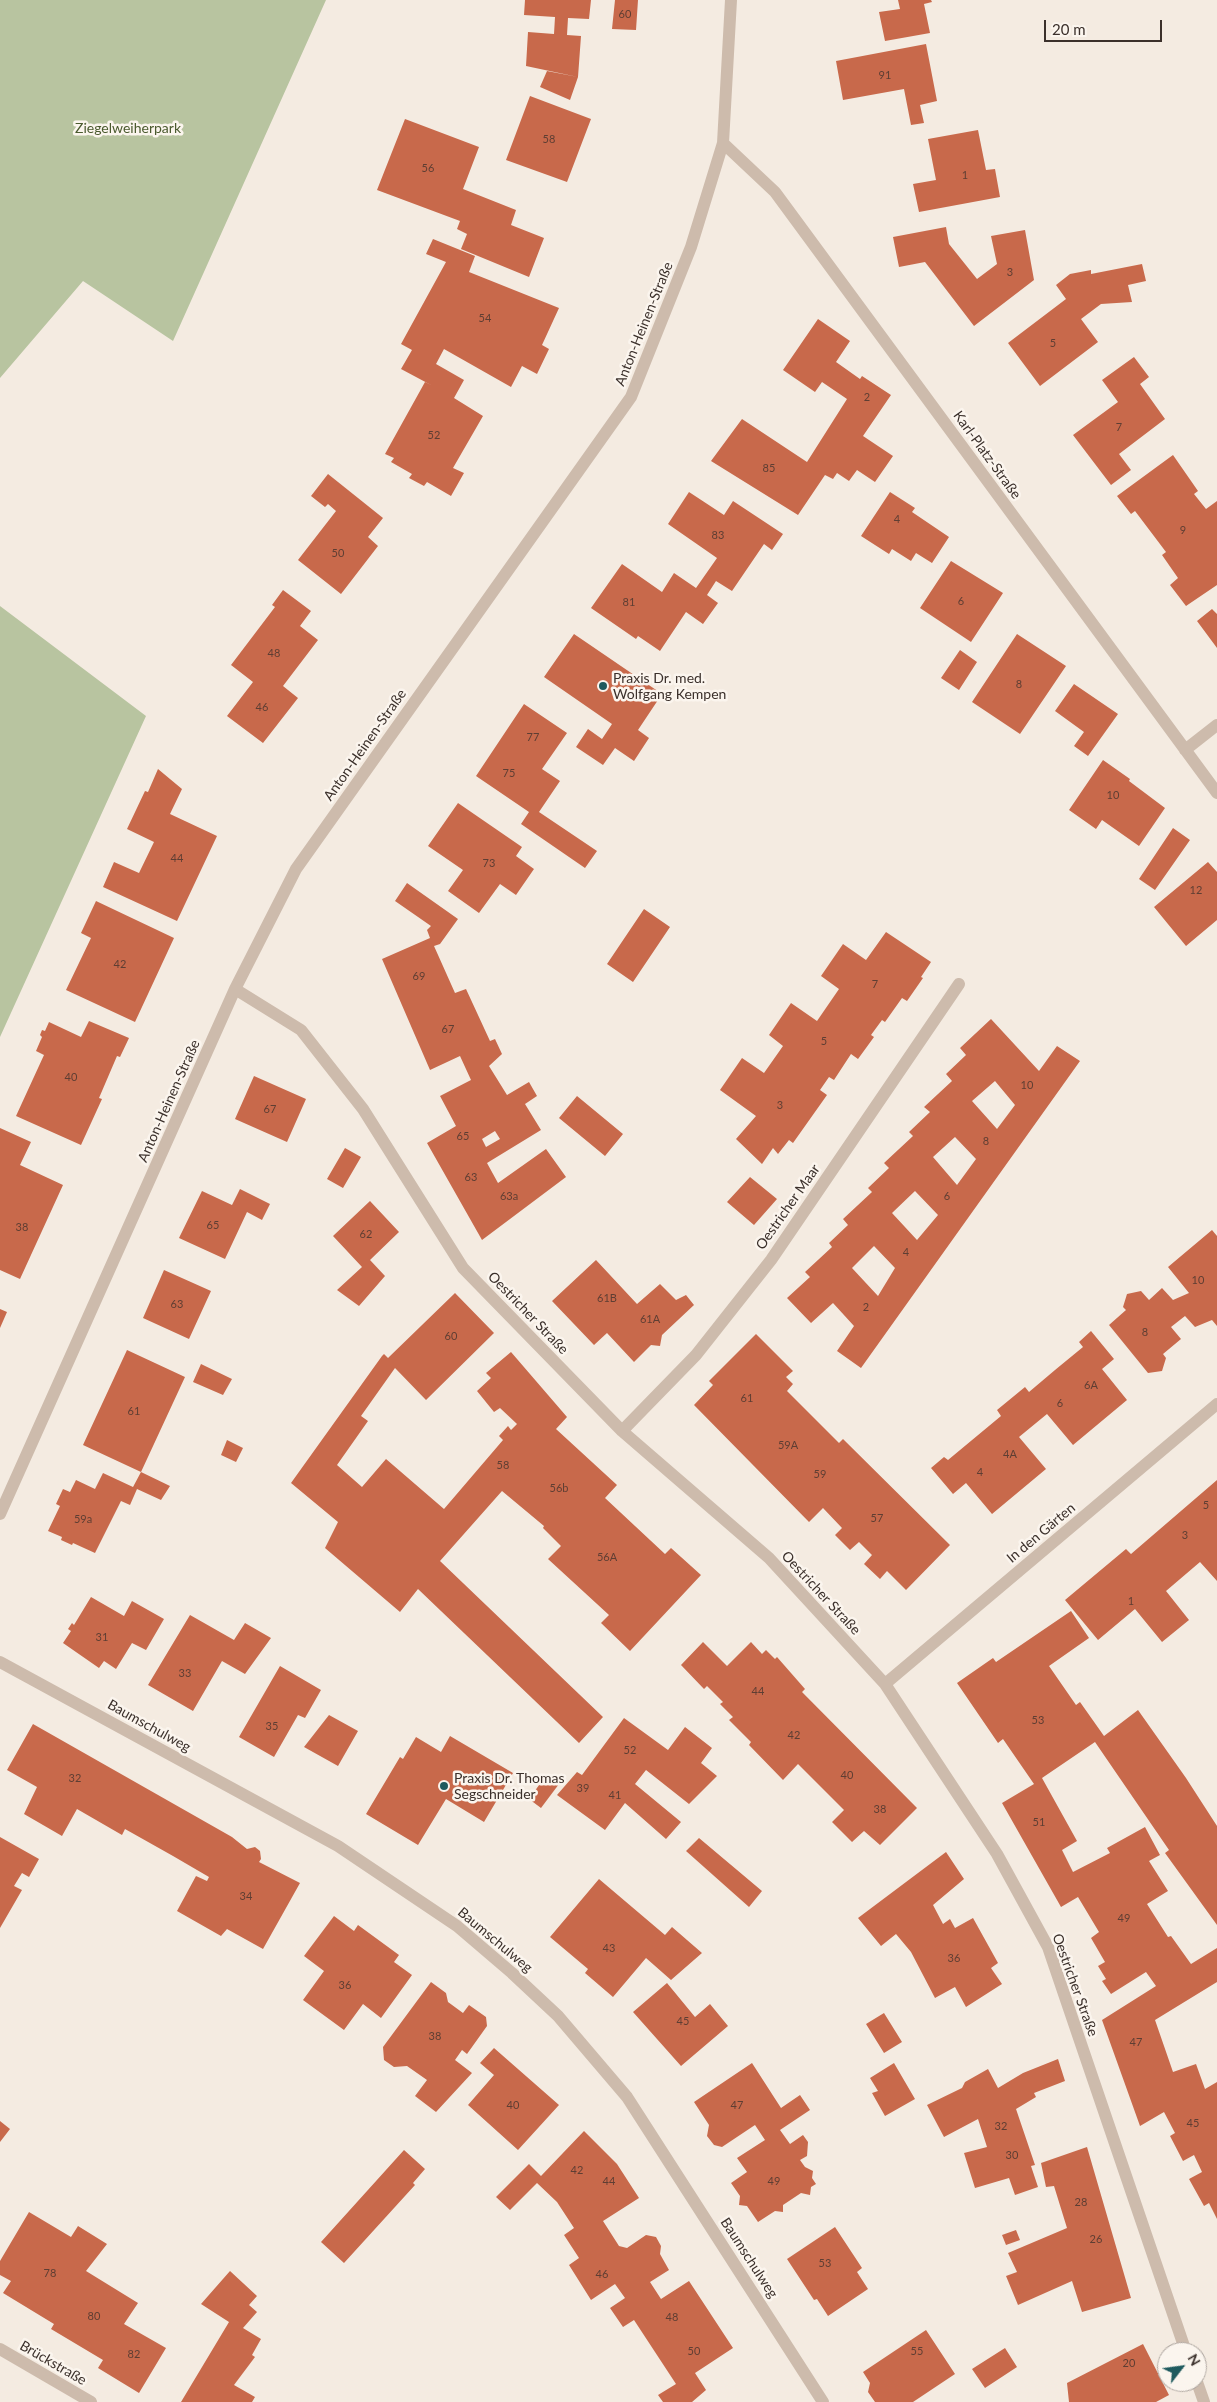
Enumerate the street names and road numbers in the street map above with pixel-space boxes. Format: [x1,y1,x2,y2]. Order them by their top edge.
street label: Anton-Heinen-Straße [611,260,677,388]
street label: Karl-Platz-Straße [949,408,1025,502]
street label: Anton-Heinen-Straße [320,686,410,804]
street label: Anton-Heinen-Straße [134,1037,204,1165]
street label: Oestricher Maar [752,1161,824,1253]
street label: Oestricher Straße [484,1268,572,1358]
street label: In den Gärten [1003,1499,1079,1567]
street label: Oestricher Straße [778,1548,864,1638]
street label: Baumschulweg [104,1696,194,1756]
street label: Baumschulweg [454,1904,536,1976]
street label: Oestricher Straße [1049,1931,1101,2039]
street label: Baumschulweg [717,2215,781,2301]
street label: Brückstraße [17,2337,89,2389]

